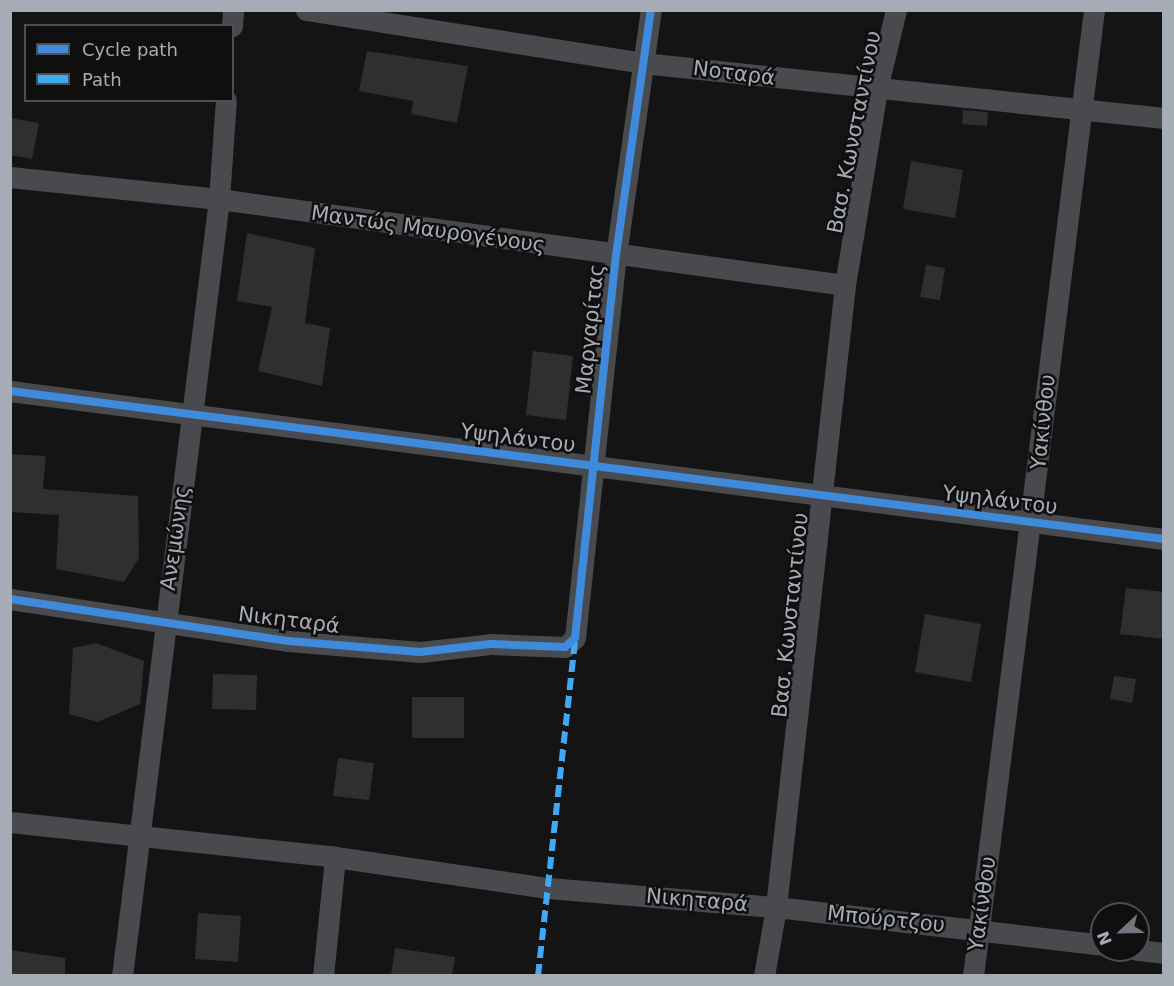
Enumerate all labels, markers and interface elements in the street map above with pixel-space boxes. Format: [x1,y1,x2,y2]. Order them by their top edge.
legend [24,24,234,102]
street label: Βασ. Κωνσταντίνου [822,28,886,236]
text: Cycle path [82,39,178,60]
street label: Νοταρά [692,55,776,91]
text: Path [82,69,122,90]
street label: Μαντώς Μαυρογένους [309,200,547,258]
street label: Μαργαρίτας [571,263,609,395]
street label: Υακίνθου [1025,373,1061,471]
street label: Υψηλάντου [459,418,577,458]
street label: Υψηλάντου [941,480,1059,520]
street label: Ανεμώνης [155,484,195,592]
street label: Βασ. Κωνσταντίνου [767,511,813,719]
street label: Νικηταρά [237,601,341,639]
street label: Υακίνθου [963,855,1001,953]
street label: Νικηταρά [645,883,749,917]
street label: Μπούρτζου [826,900,946,938]
north arrow [1090,902,1150,962]
text: N [1093,928,1116,948]

